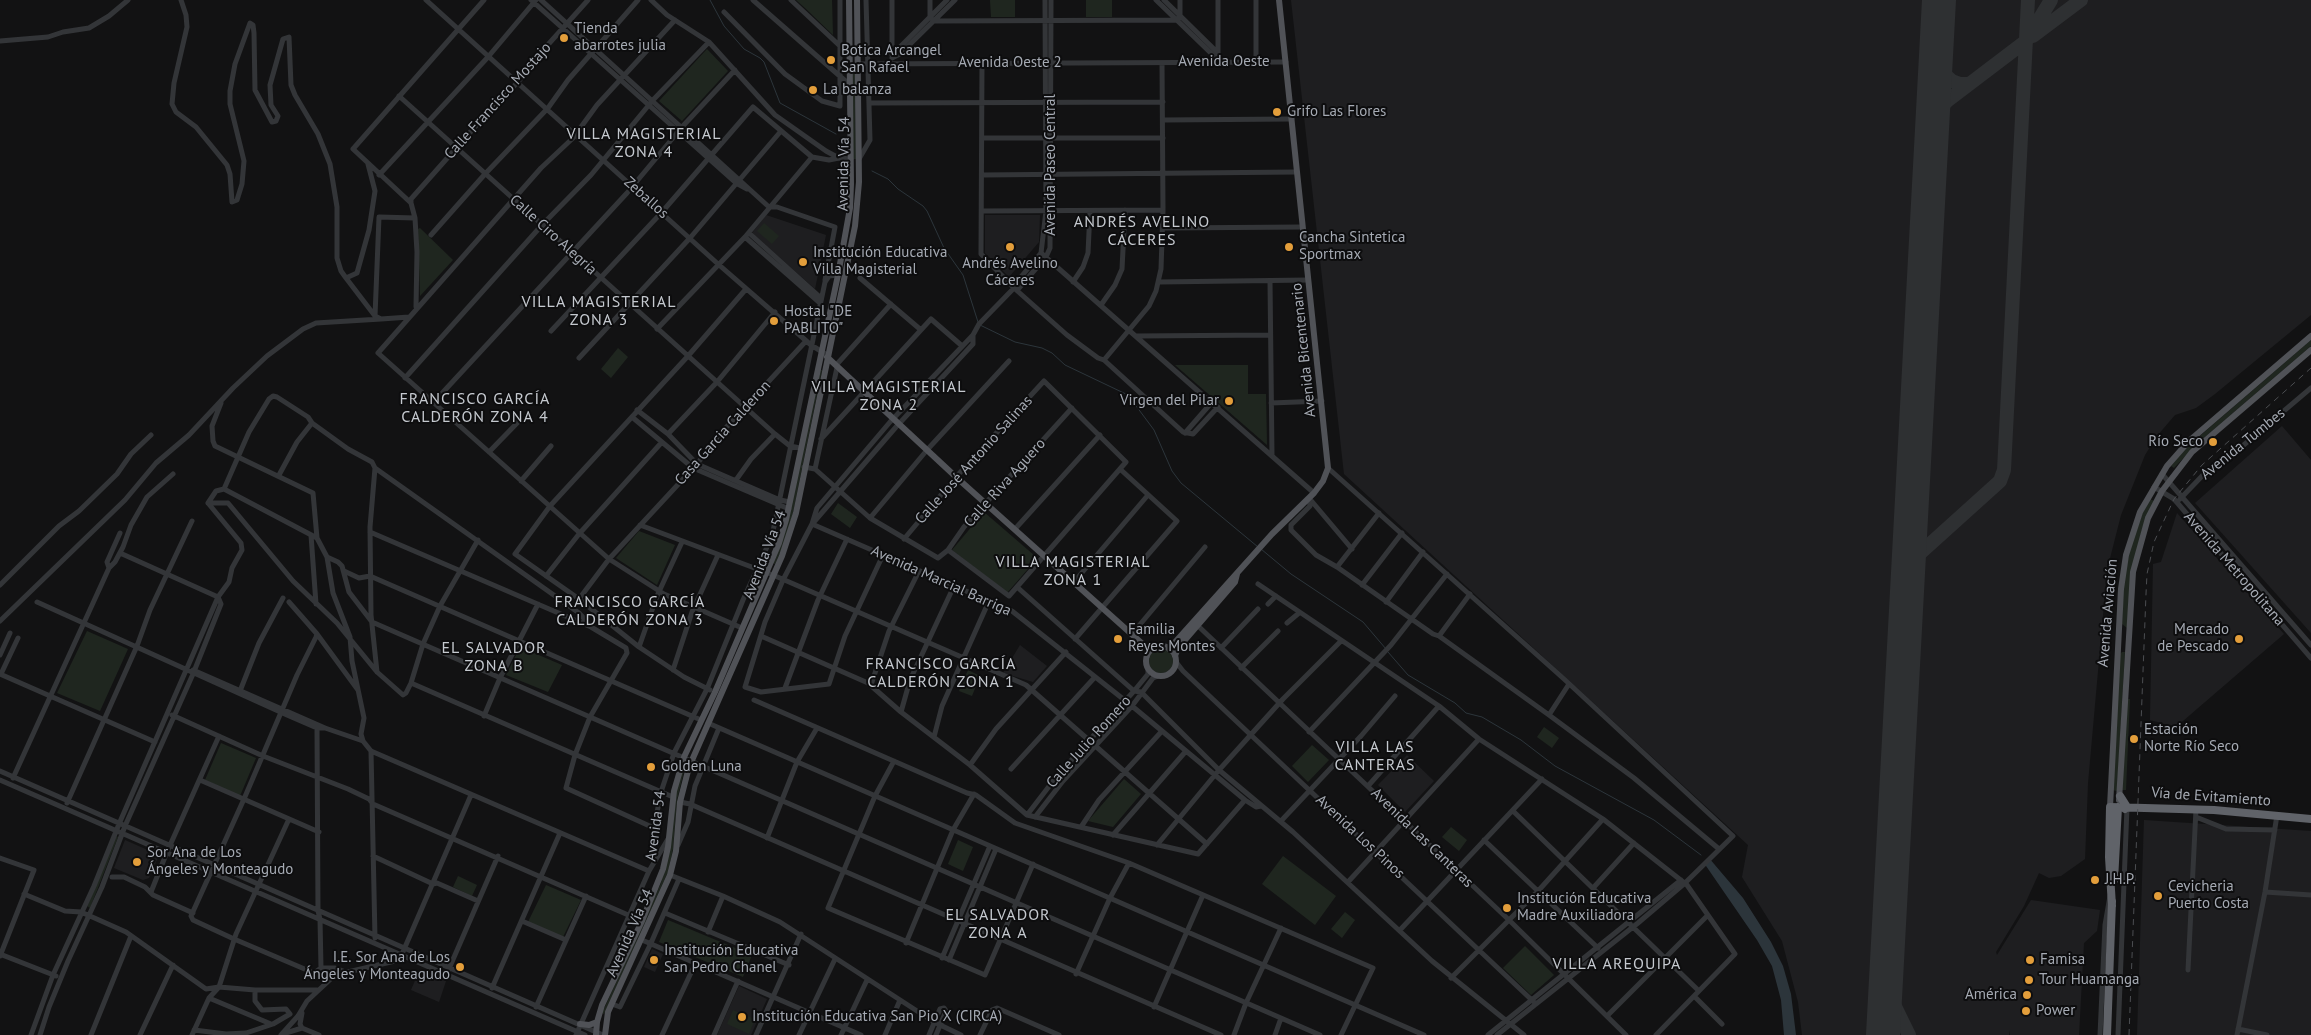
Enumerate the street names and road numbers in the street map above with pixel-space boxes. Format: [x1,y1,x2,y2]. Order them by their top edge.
street label: Calle Francisco Mostajo [441,39,555,163]
street label: Avenida Oeste [1178,53,1270,71]
street label: Avenida Oeste 2 [958,54,1062,72]
street label: Avenida Paseo Central [1042,94,1060,236]
street label: Avenida Vía 54 [834,117,854,211]
street label: Zeballos [620,173,672,223]
street label: Calle Ciro Alegría [506,191,600,279]
street label: Avenida Bicentenario [1288,282,1320,418]
street label: Casa Garcia Calderon [671,377,775,489]
street label: Calle José Antonio Salinas [912,392,1036,528]
street label: Avenida Tumbes [2197,404,2289,484]
street label: Calle Riva Aguero [960,435,1050,531]
street label: Avenida Vía 54 [740,508,790,602]
street label: Avenida Metropolitana [2180,508,2288,630]
street label: Avenida Marcial Barriga [868,542,1014,620]
street label: Avenida Aviación [2094,558,2122,668]
street label: Calle Julio Romero [1043,692,1135,792]
street label: Vía de Evitamiento [2151,784,2271,810]
street label: Avenida Las Canteras [1367,785,1477,891]
street label: Avenida 54 [642,790,670,862]
street label: Avenida Los Pinos [1312,791,1408,883]
street label: Avenida Vía 54 [603,886,657,980]

